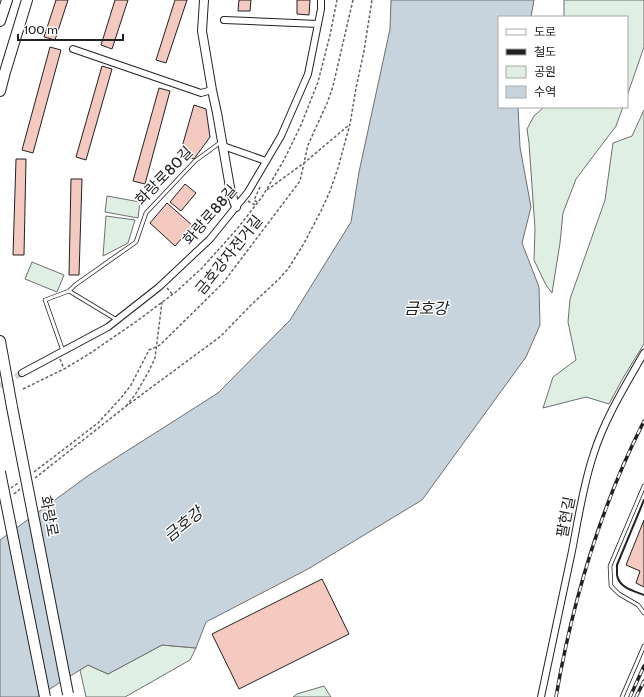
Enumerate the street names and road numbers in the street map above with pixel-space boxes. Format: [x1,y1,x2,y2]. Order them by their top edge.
street label: 화랑로80길 [132,143,196,209]
street label: 화랑로88길 [179,181,241,249]
street label: 금호강자전거길 [192,212,266,298]
street label: 화랑로 [36,494,62,538]
street label: 팔현길 [553,495,579,539]

